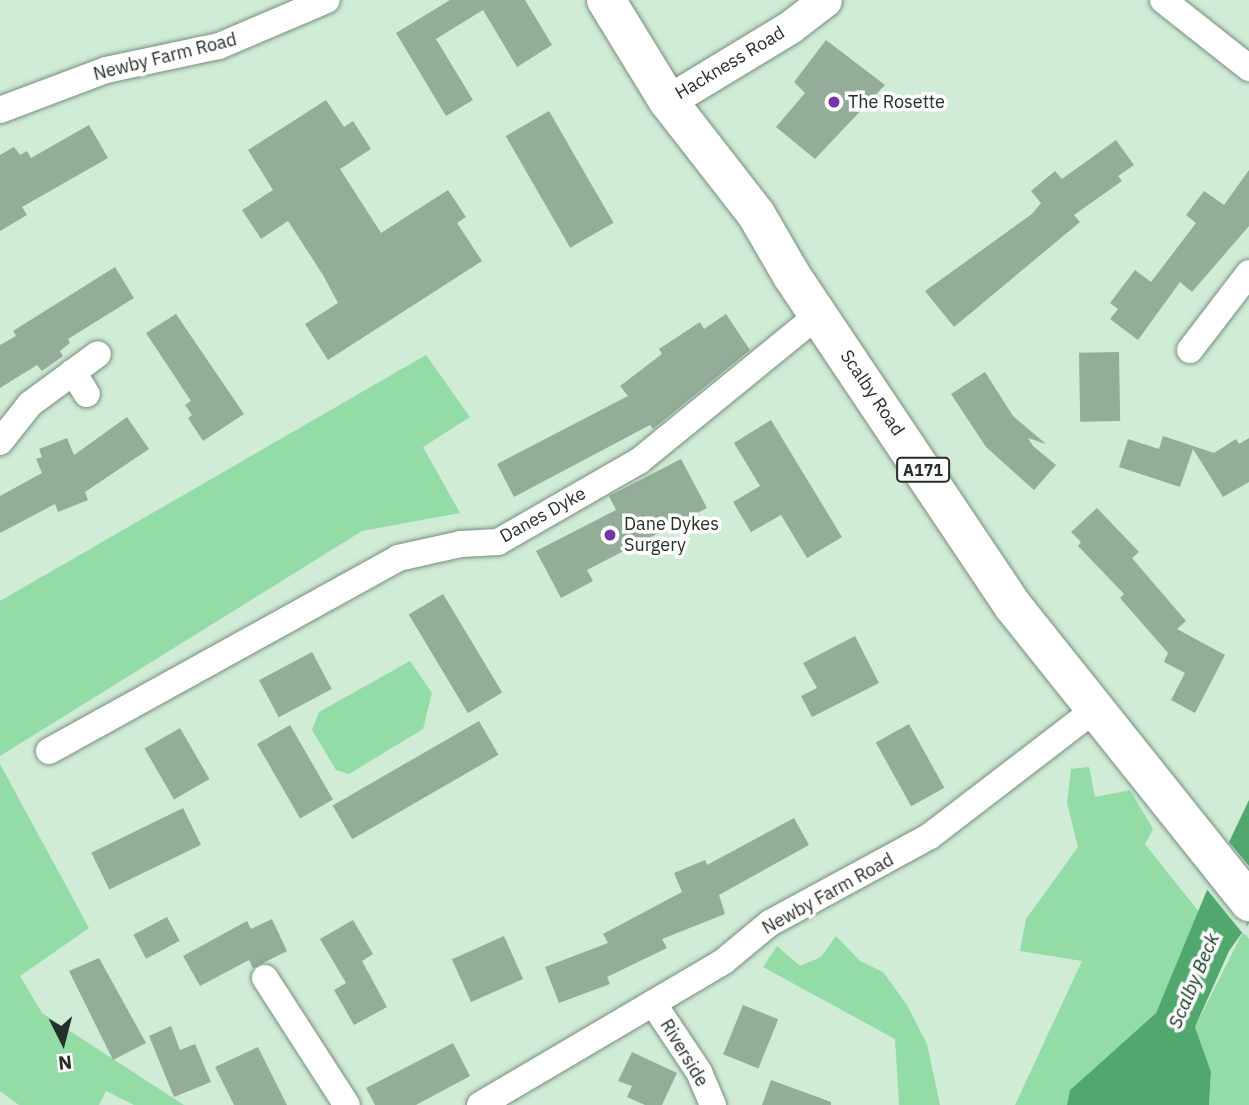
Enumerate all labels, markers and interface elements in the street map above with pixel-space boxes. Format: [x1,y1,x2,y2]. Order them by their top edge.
street label: Hackness Road [671,22,789,104]
street label: Newby Farm Road [91,29,239,85]
place label: The Rosette [848,91,945,113]
marker: The Rosette [826,94,842,110]
street label: Scalby Road [835,346,909,440]
road number: A171 [895,457,951,482]
street label: Danes Dyke [496,483,590,547]
place label: Dane Dykes Surgery [624,514,719,556]
marker: Dane Dykes Surgery [602,527,618,543]
street label: Newby Farm Road [759,849,897,939]
water label: Scalby Beck [1164,930,1224,1032]
north arrow [28,1007,98,1077]
street label: Riverside [655,1015,713,1091]
text: N [57,1050,73,1076]

